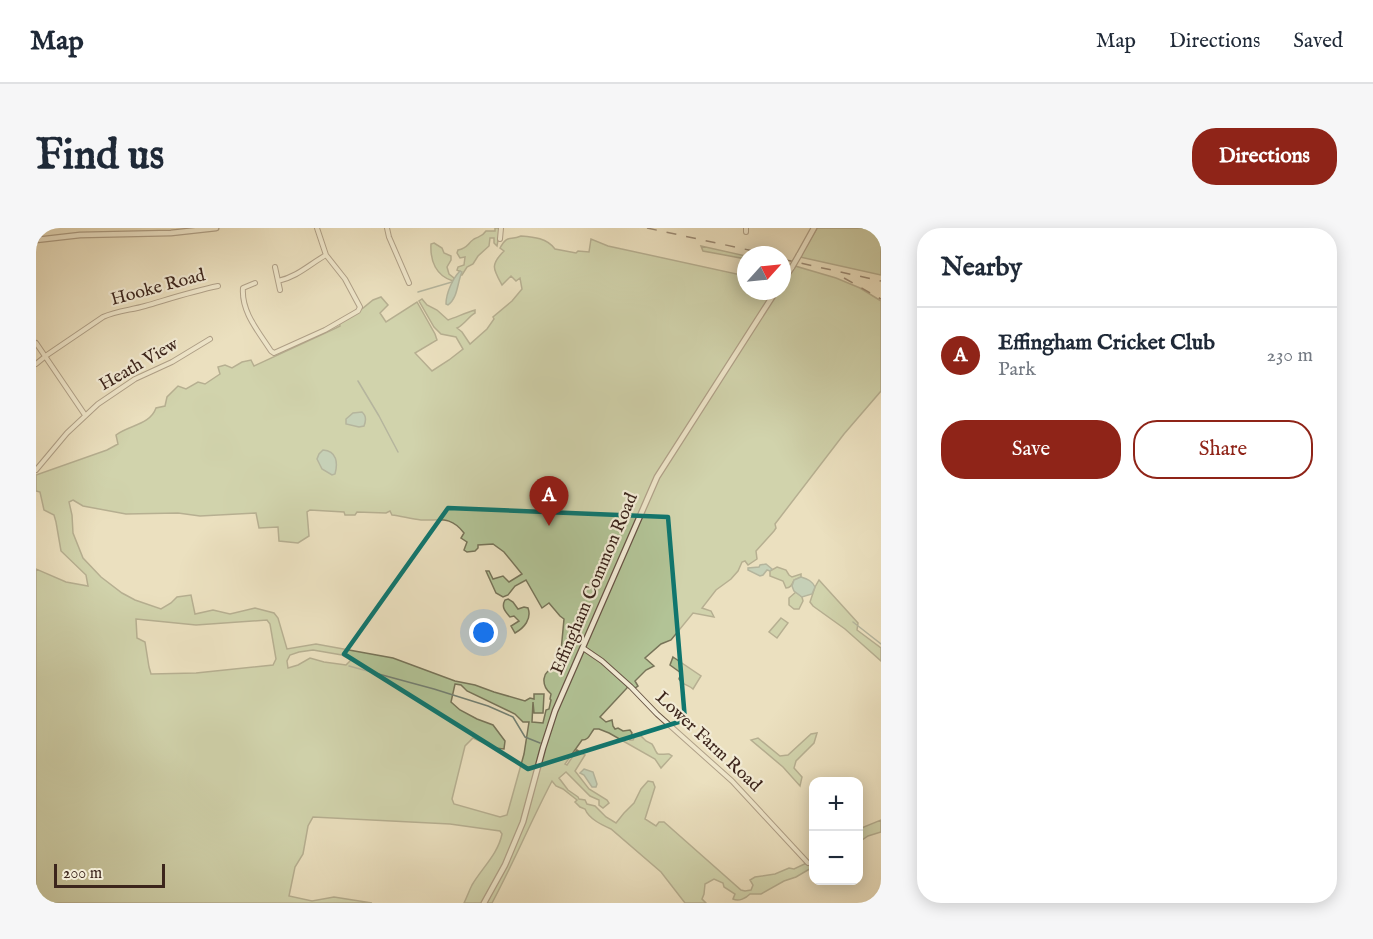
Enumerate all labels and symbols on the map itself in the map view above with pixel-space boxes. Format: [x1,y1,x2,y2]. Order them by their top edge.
north arrow [737,246,791,300]
street label: Hooke Road [108,264,208,312]
street label: Heath View [95,333,184,397]
pin: A [530,476,568,526]
street label: Effingham Common Road [546,489,644,678]
your location [469,618,498,647]
street label: Lower Farm Road [650,687,766,797]
scale bar [54,861,165,888]

